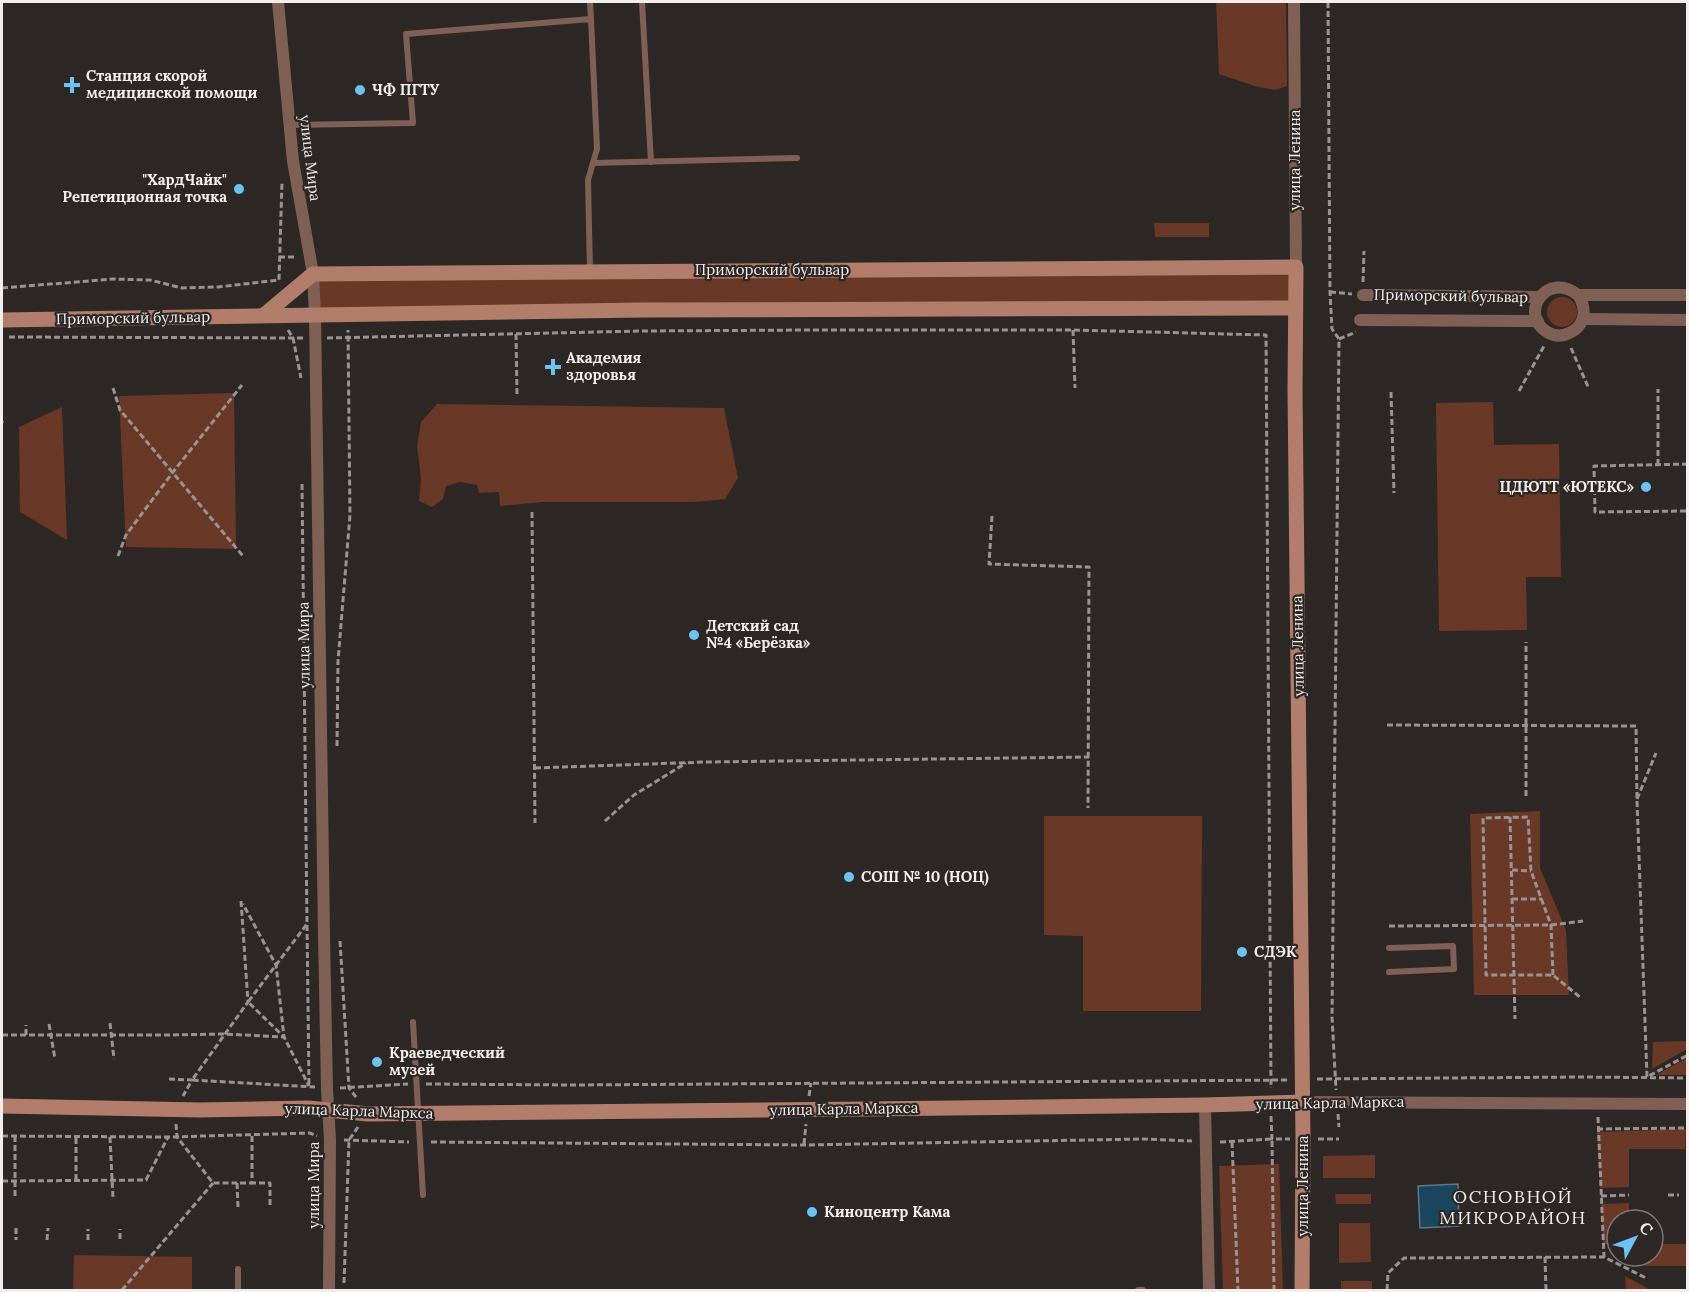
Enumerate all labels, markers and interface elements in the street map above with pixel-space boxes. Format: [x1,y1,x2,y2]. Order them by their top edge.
place label: Станция скорой медицинской помощи [86,66,257,102]
marker: Станция скорой медицинской помощи [63,76,81,94]
place label: ЧФ ПГТУ [372,80,440,99]
marker: ЧФ ПГТУ [353,83,367,97]
street label: улица Ленина [1285,109,1304,211]
street label: улица Мира [296,114,325,203]
place label: "ХардЧайк" Репетиционная точка [62,170,227,206]
marker: "ХардЧайк" Репетиционная точка [232,182,246,196]
street label: Приморский бульвар [695,260,849,279]
street label: Приморский бульвар [1374,285,1528,306]
street label: Приморский бульвар [56,307,210,328]
place label: Академия здоровья [566,348,642,384]
marker: Академия здоровья [544,358,562,376]
place label: ЦДЮТТ «ЮТЕКС» [1499,477,1635,496]
marker: ЦДЮТТ «ЮТЕКС» [1639,480,1653,494]
street label: улица Ленина [1287,595,1308,697]
street label: улица Мира [293,601,314,689]
place label: Детский сад №4 «Берёзка» [706,616,811,652]
marker: Детский сад №4 «Берёзка» [687,628,701,642]
place label: СОШ № 10 (НОЦ) [861,867,989,887]
marker: СОШ № 10 (НОЦ) [842,870,856,884]
place label: СДЭК [1254,942,1297,961]
marker: СДЭК [1235,945,1249,959]
place label: Краеведческий музей [389,1043,505,1079]
marker: Краеведческий музей [370,1055,384,1069]
street label: улица Карла Маркса [1255,1092,1405,1113]
street label: улица Карла Маркса [284,1098,434,1123]
street label: улица Карла Маркса [769,1098,919,1119]
street label: улица Ленина [1293,1135,1312,1237]
street label: улица Мира [304,1141,323,1228]
district label: ОСНОВНОЙ МИКРОРАЙОН [1439,1185,1587,1229]
place label: Киноцентр Кама [824,1202,951,1221]
marker: Киноцентр Кама [805,1205,819,1219]
north arrow [1605,1208,1665,1268]
text: С [1635,1217,1657,1239]

